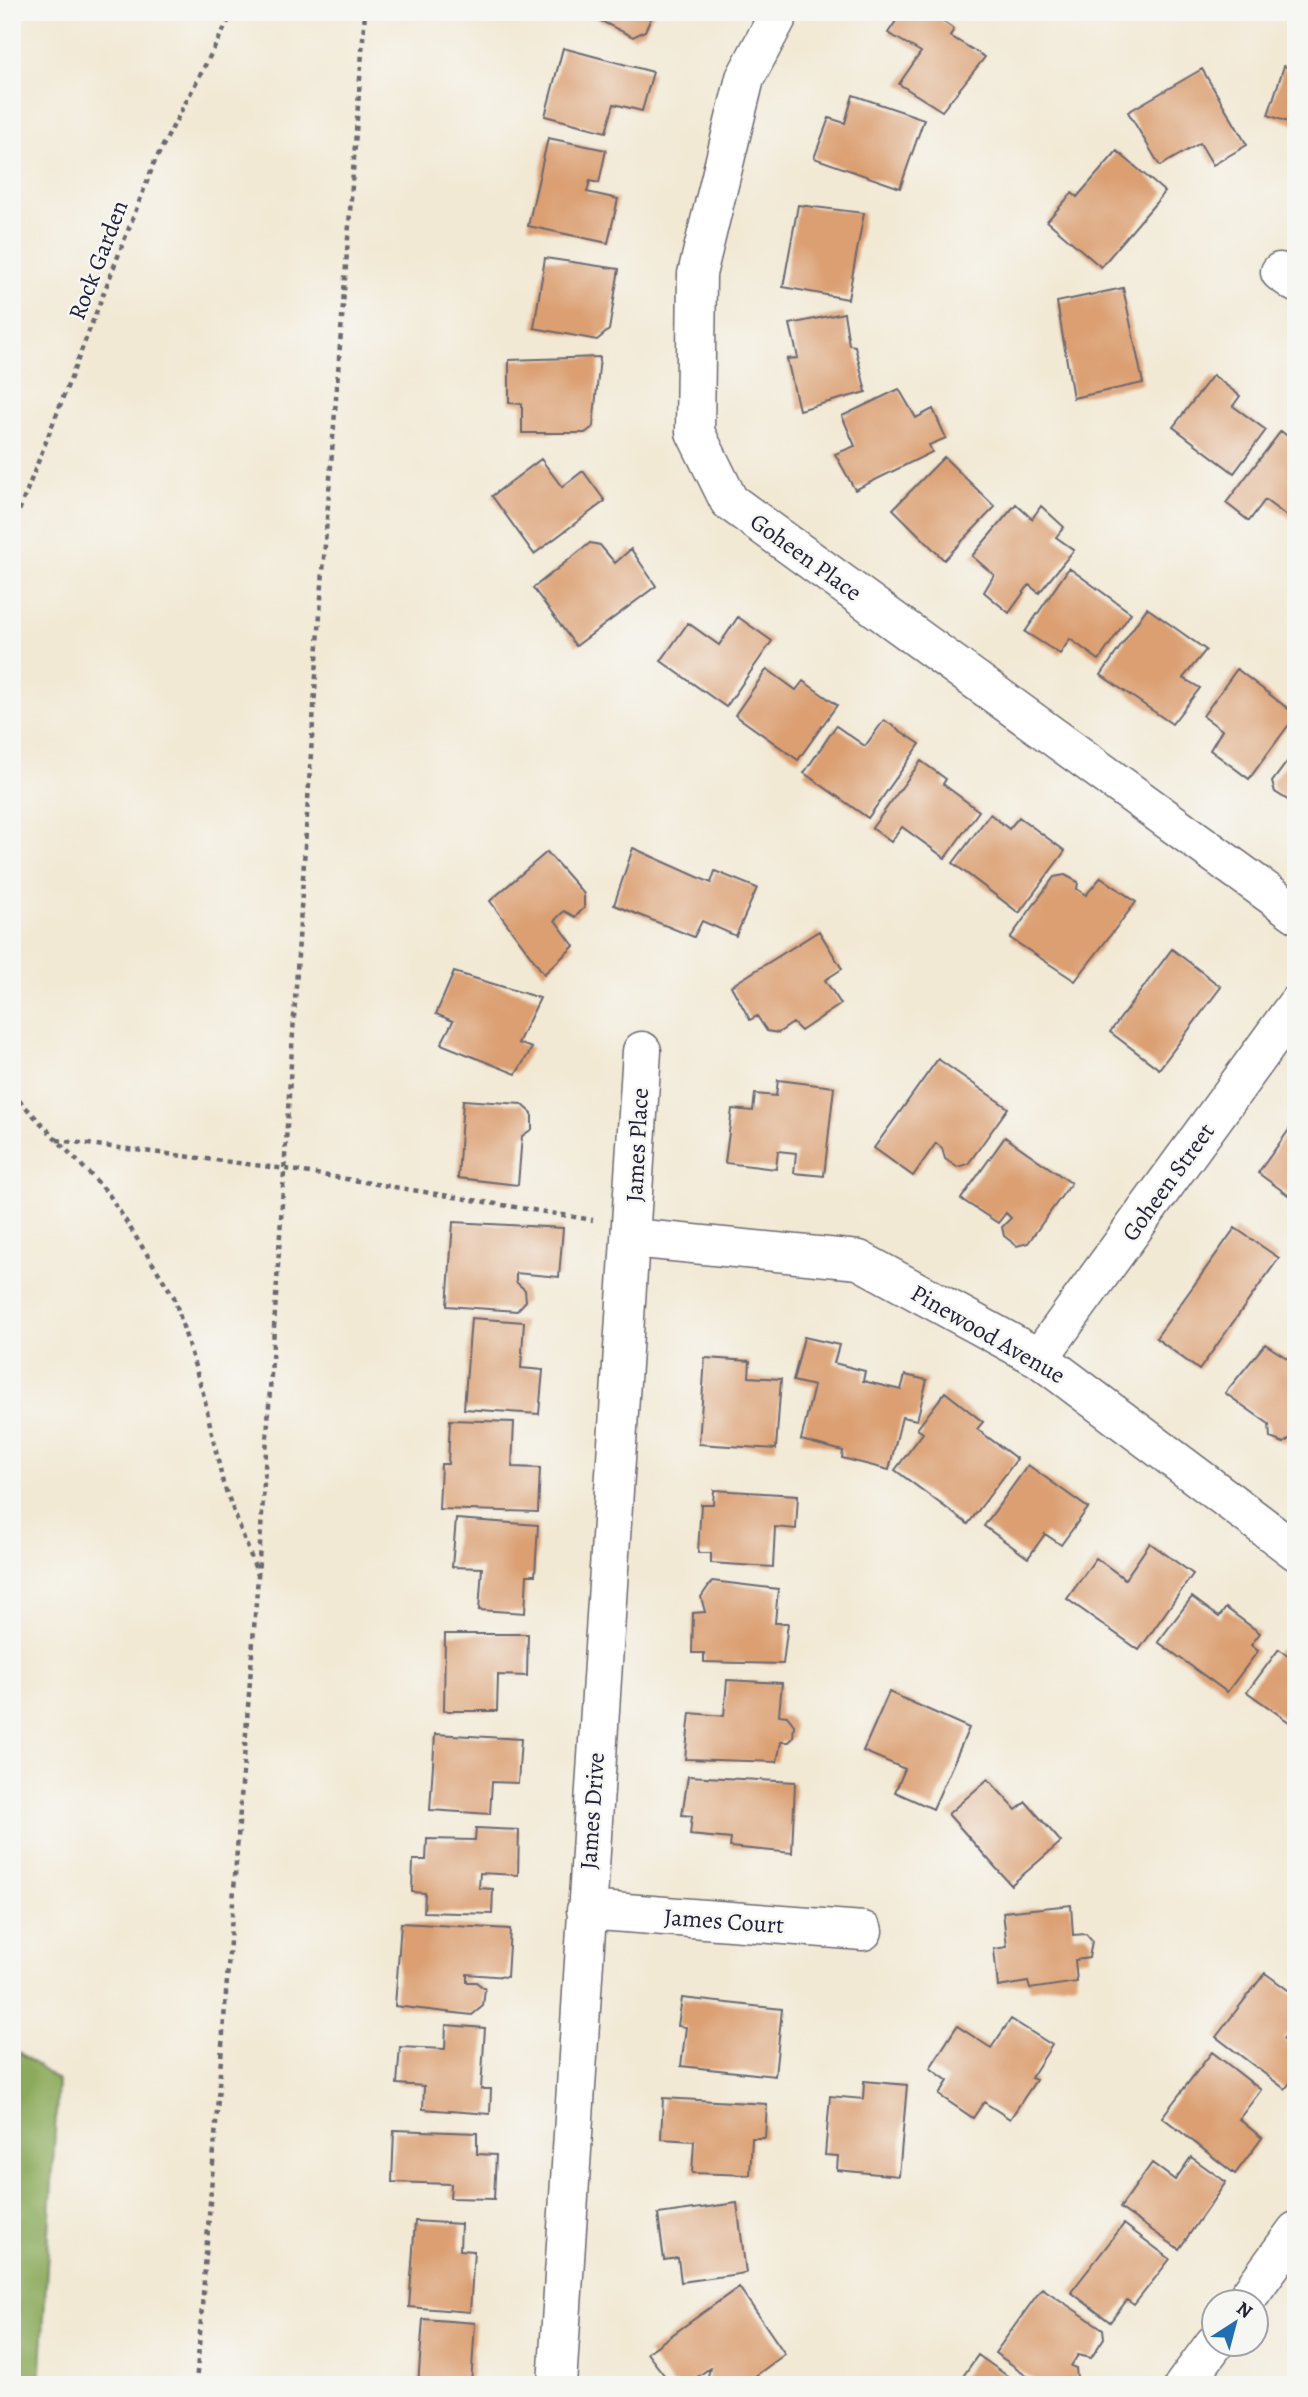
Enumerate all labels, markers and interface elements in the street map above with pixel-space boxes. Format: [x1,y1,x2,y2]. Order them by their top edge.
street label: Rock Garden [61,196,135,324]
street label: Goheen Place [744,506,868,608]
street label: James Place [618,1087,656,1203]
street label: Goheen Street [1114,1116,1222,1248]
street label: Pinewood Avenue [905,1277,1071,1391]
street label: James Drive [572,1751,612,1871]
street label: James Court [663,1901,785,1941]
north arrow [1200,2288,1270,2358]
text: N [1231,2295,1258,2325]

